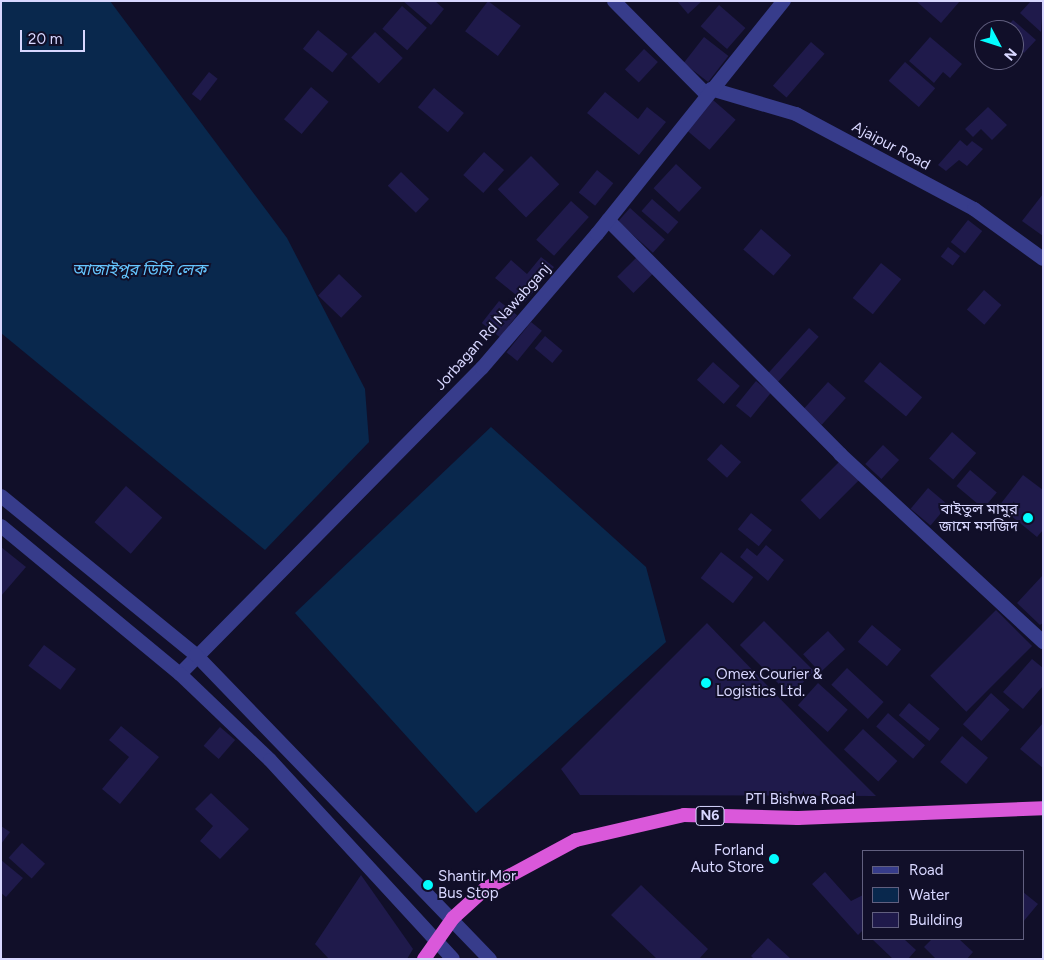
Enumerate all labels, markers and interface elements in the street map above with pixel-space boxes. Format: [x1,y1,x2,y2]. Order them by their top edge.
scale bar [22,20,88,52]
north arrow [974,20,1024,70]
text: 20 m [28,30,62,48]
text: N [1000,45,1020,64]
street label: Ajaipur Road [849,118,933,174]
water label: আজাইপুর ডিসি লেক [72,260,206,280]
street label: Jorbagan Rd Nawabganj [431,260,555,394]
place label: বাইতুল মামুর জামে মসজিদ [939,500,1018,535]
marker: বাইতুল মামুর জামে মসজিদ [1022,512,1034,524]
place label: Omex Courier & Logistics Ltd. [716,665,822,700]
marker: Omex Courier & Logistics Ltd. [700,677,712,689]
street label: PTI Bishwa Road [745,791,855,809]
road number: N6 [695,804,725,828]
place label: Forland Auto Store [691,841,764,876]
legend [862,850,1024,940]
marker: Forland Auto Store [768,853,780,865]
text: Road [909,861,944,879]
place label: Shantir Mor Bus Stop [438,867,516,902]
marker: Shantir Mor Bus Stop [422,879,434,891]
text: Water [909,886,949,904]
text: Building [909,911,963,929]

